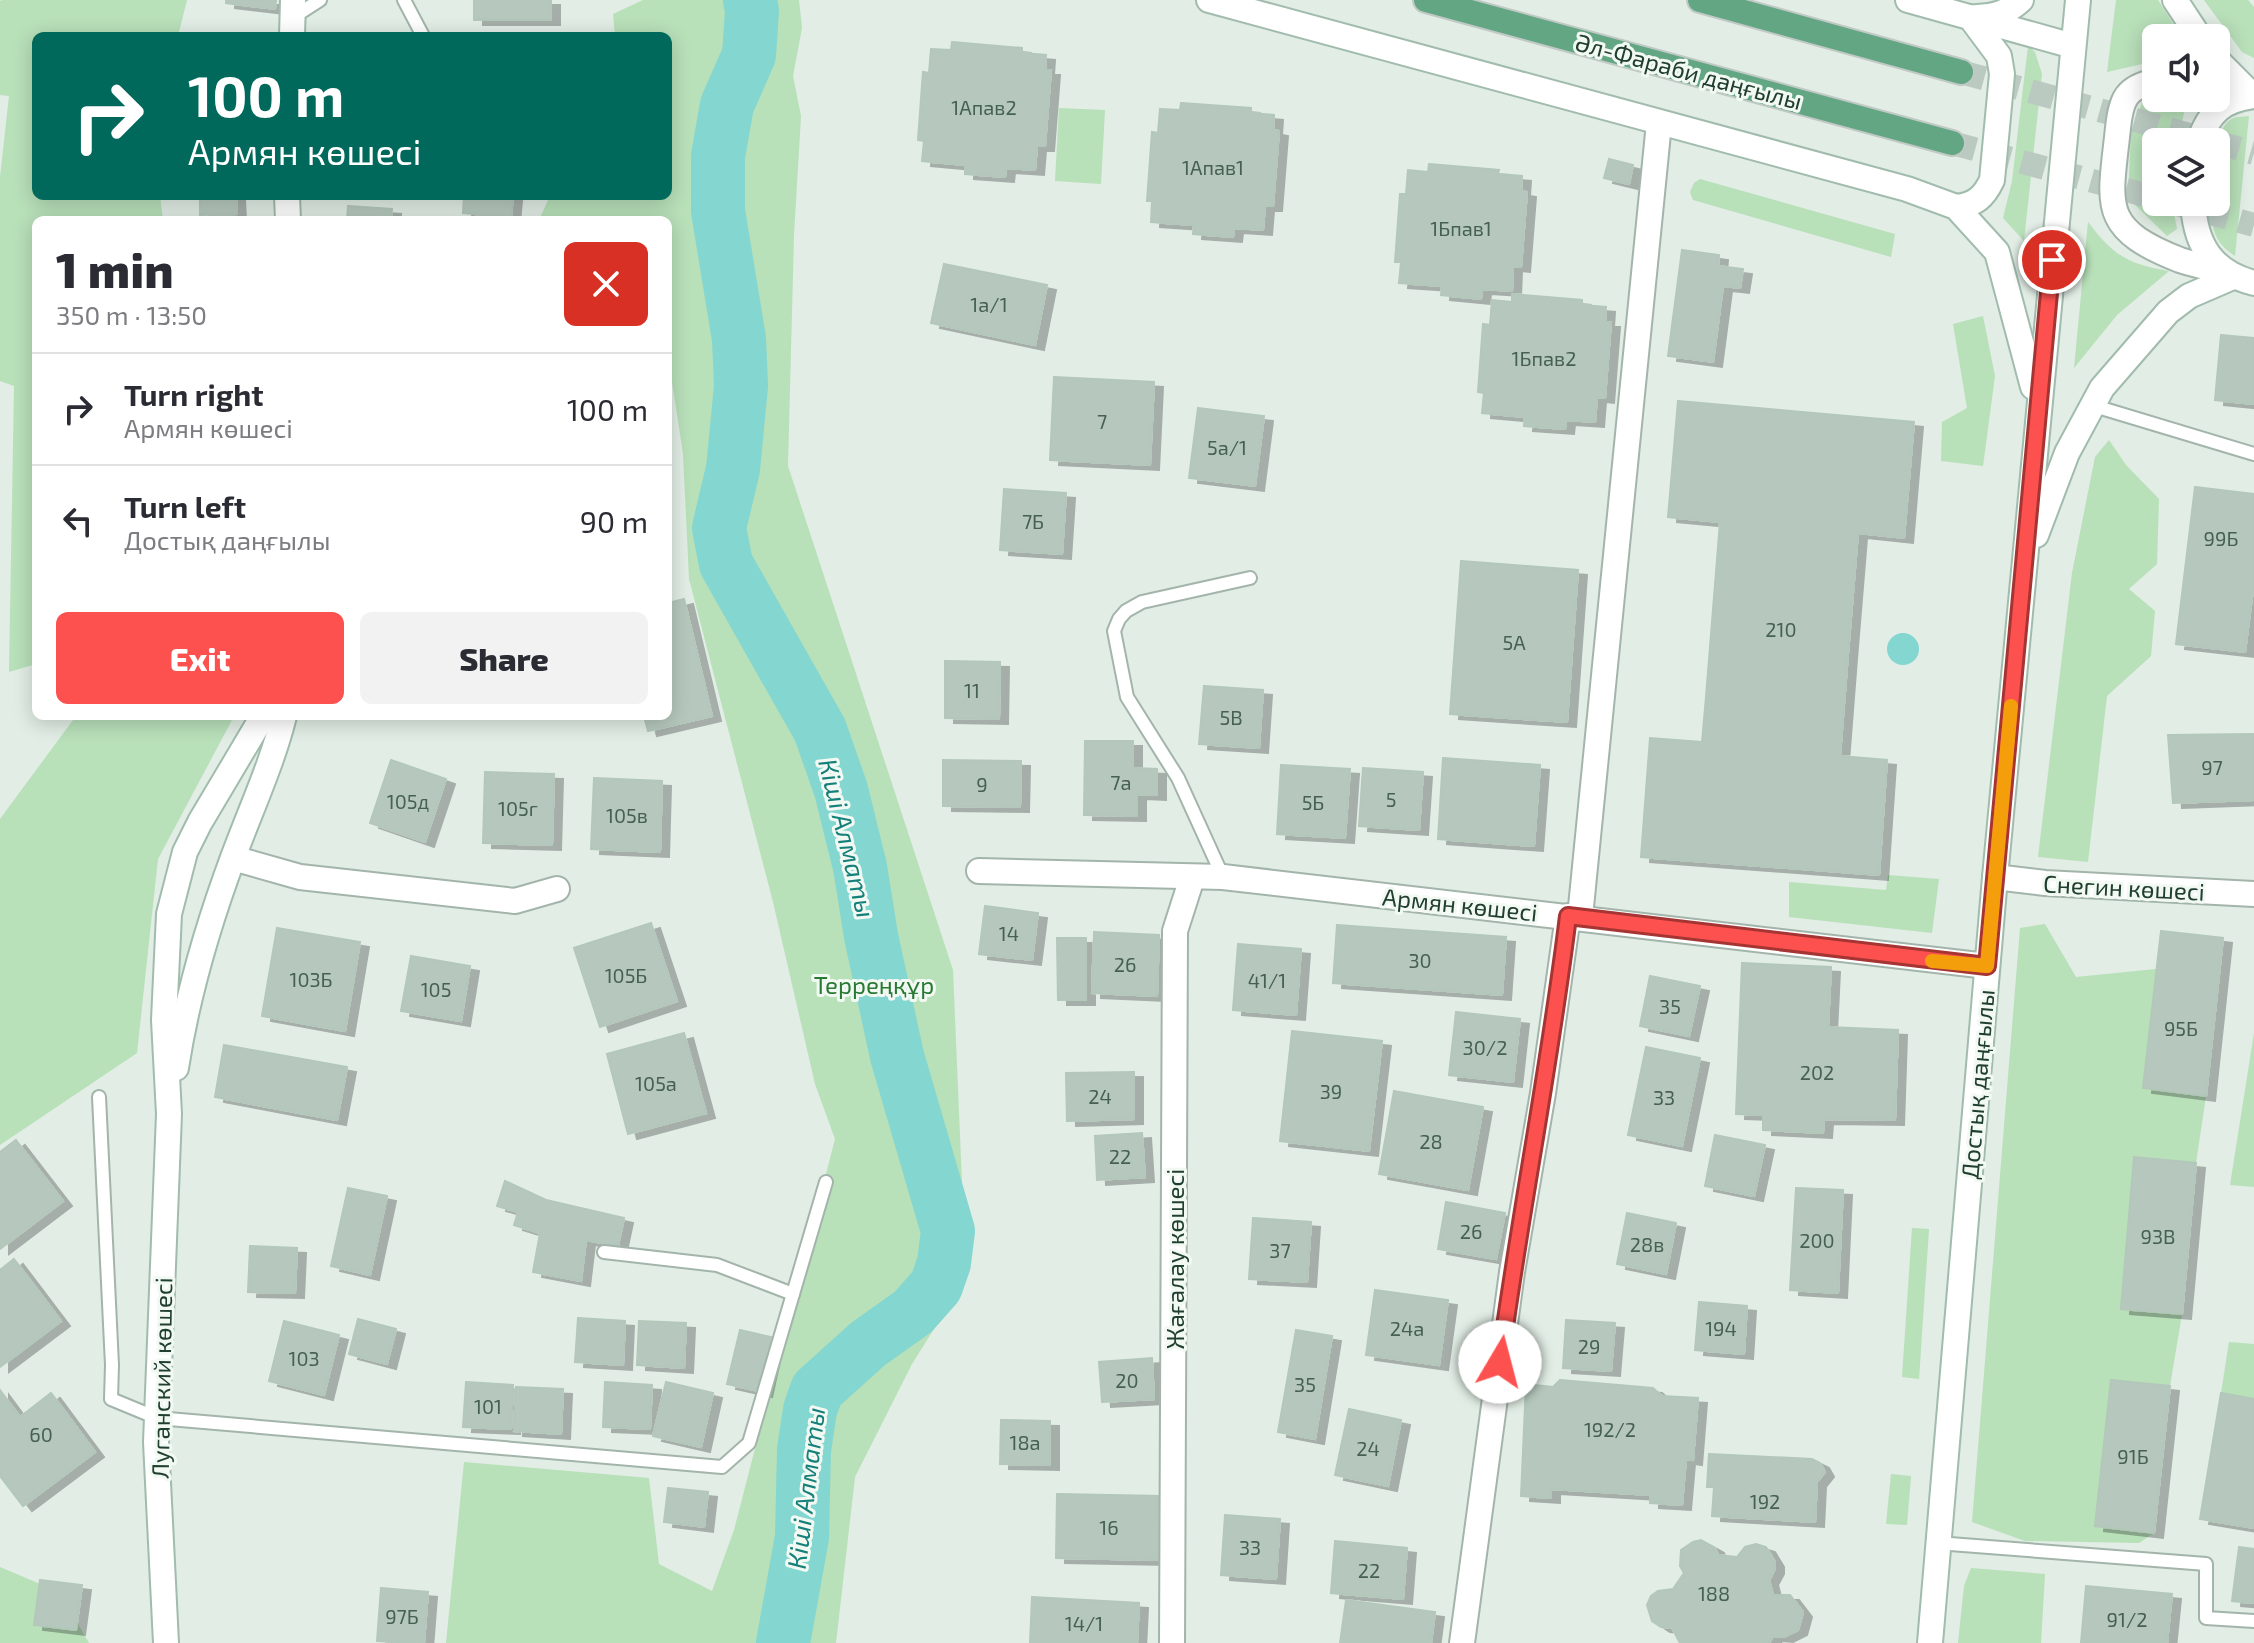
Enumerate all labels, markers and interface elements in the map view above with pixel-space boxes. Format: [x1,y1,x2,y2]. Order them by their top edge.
map controls [2142,24,2230,216]
button: sound [2142,24,2230,112]
street label: Әл-Фараби даңғылы [1573,27,1805,115]
text: 100 m [188,61,344,128]
icon: right [56,64,160,168]
house number: 1Апав2 [951,95,1017,119]
button: layers [2142,128,2230,216]
text: Армян көшесі [188,129,422,172]
house number: 1Апав1 [1182,155,1244,179]
house number: 1Бпав1 [1430,216,1492,240]
pin [2018,226,2086,294]
icon: arrive [2030,238,2074,282]
text: 1 min [56,240,174,298]
button: close [564,242,648,326]
house number: 1а/1 [970,292,1008,316]
text: 350 m · 13:50 [56,299,207,330]
house number: 1Бпав2 [1512,346,1576,370]
text: Turn right [124,376,264,412]
icon: right [56,387,100,431]
text: 100 m [567,391,648,427]
house number: 7 [1097,409,1107,433]
text: Армян көшесі [124,412,293,443]
house number: 5а/1 [1207,435,1247,459]
text: Turn left [124,488,246,524]
icon: left [56,499,100,543]
text: 90 m [580,503,648,539]
house number: 7Б [1022,509,1044,533]
text: Достық даңғылы [124,524,330,555]
house number: 99Б [2204,526,2238,550]
button: Exit [56,612,344,704]
button: Share [360,612,648,704]
house number: 210 [1765,617,1797,641]
house number: 5А [1502,630,1526,654]
house number: 11 [964,678,980,702]
house number: 5В [1219,705,1243,729]
water label: Кіші Алматы [813,755,883,921]
house number: 97 [2201,755,2223,779]
house number: 7а [1110,770,1132,794]
house number: 9 [976,772,988,796]
house number: 5 [1386,787,1396,811]
house number: 105д [387,789,429,813]
house number: 5Б [1302,790,1324,814]
house number: 105г [498,796,538,820]
house number: 105в [606,803,648,827]
street label: Снегин көшесі [2043,868,2205,906]
street label: Армян көшесі [1381,881,1539,927]
house number: 14 [999,921,1019,945]
house number: 30 [1408,948,1432,972]
house number: 26 [1114,952,1136,976]
house number: 105Б [605,963,647,987]
house number: 103Б [289,967,333,991]
house number: 41/1 [1248,968,1286,992]
park label: Терреңқұр [814,970,934,999]
house number: 105 [421,977,451,1001]
street label: Достық даңғылы [1954,988,2000,1180]
house number: 35 [1659,994,1681,1018]
house number: 95Б [2164,1016,2198,1040]
house number: 30/2 [1463,1035,1507,1059]
house number: 202 [1800,1060,1834,1084]
house number: 105а [635,1071,677,1095]
house number: 39 [1320,1079,1342,1103]
house number: 24 [1088,1084,1112,1108]
house number: 33 [1653,1085,1675,1109]
house number: 28 [1419,1129,1443,1153]
house number: 22 [1109,1144,1131,1168]
street label: Жағалау көшесі [1160,1169,1190,1349]
house number: 26 [1460,1219,1482,1243]
house number: 93В [2141,1224,2175,1248]
house number: 200 [1799,1228,1835,1252]
house number: 28в [1630,1232,1664,1256]
house number: 37 [1269,1238,1291,1262]
street label: Луганский көшесі [145,1277,178,1479]
house number: 24а [1390,1316,1424,1340]
house number: 194 [1705,1316,1737,1340]
position arrow [1458,1320,1542,1404]
house number: 29 [1578,1334,1600,1358]
house number: 103 [288,1346,320,1370]
house number: 20 [1115,1368,1139,1392]
house number: 35 [1294,1372,1316,1396]
house number: 101 [474,1394,502,1418]
water label: Кіші Алматы [780,1405,830,1571]
house number: 192/2 [1584,1417,1636,1441]
house number: 60 [29,1422,53,1446]
house number: 18а [1009,1430,1041,1454]
house number: 24 [1356,1436,1380,1460]
house number: 91Б [2117,1444,2149,1468]
house number: 192 [1750,1489,1780,1513]
house number: 16 [1099,1515,1119,1539]
house number: 33 [1239,1535,1261,1559]
house number: 22 [1358,1558,1380,1582]
house number: 188 [1698,1581,1730,1605]
house number: 97Б [385,1604,419,1628]
house number: 91/2 [2107,1607,2147,1631]
house number: 14/1 [1065,1611,1103,1635]

